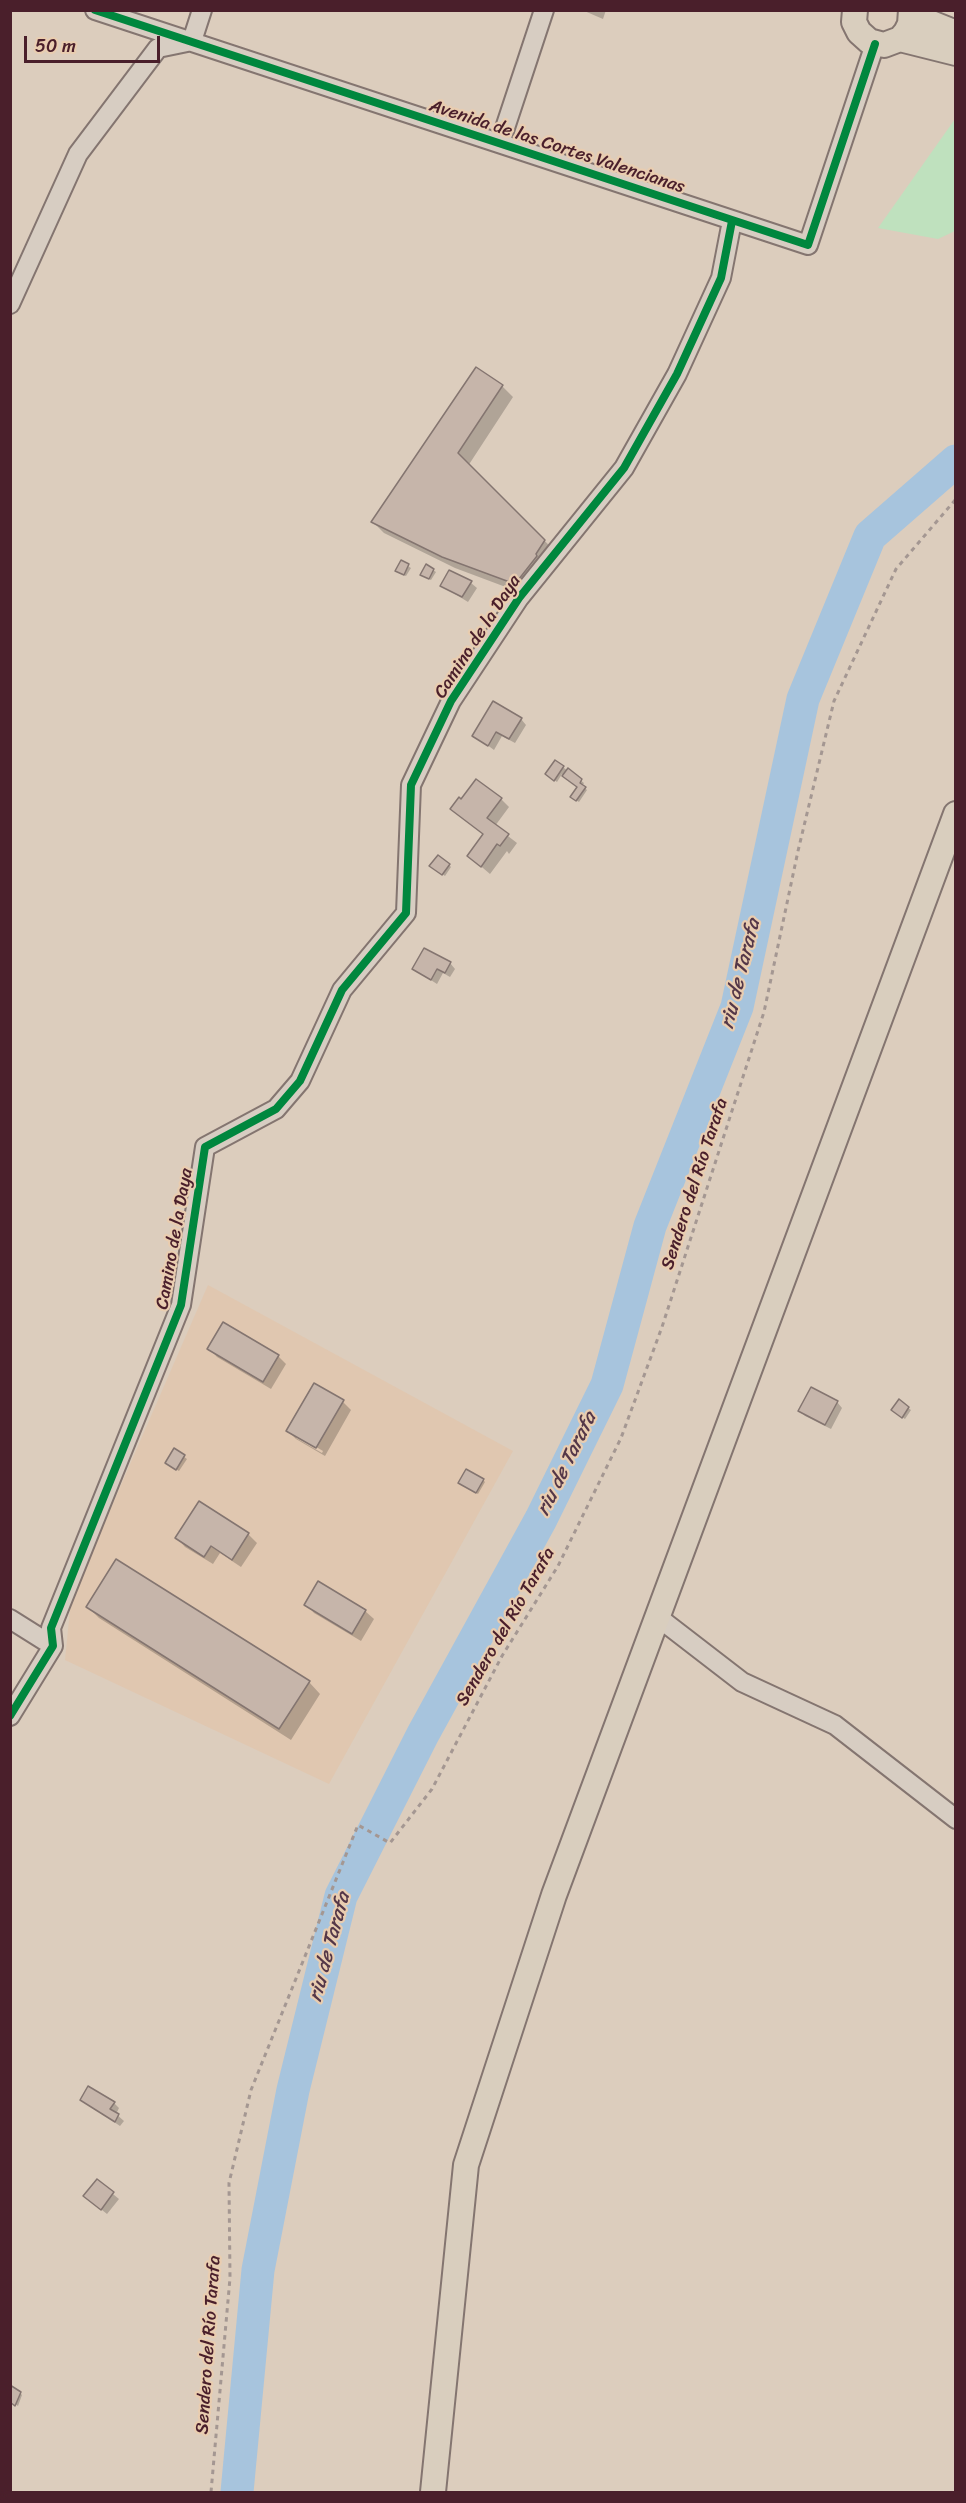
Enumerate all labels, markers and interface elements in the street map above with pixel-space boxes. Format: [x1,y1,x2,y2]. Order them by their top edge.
scale bar [27,24,164,62]
text: 50 m [35,30,76,62]
street label: Avenida de las Cortes Valencianas [427,95,687,199]
street label: Camino de la Daya [430,571,526,703]
water label: riu de Tarafa [716,917,766,1031]
street label: Sendero del Río Tarafa [657,1096,733,1272]
street label: Camino de la Daya [152,1167,198,1311]
water label: riu de Tarafa [532,1408,602,1520]
street label: Sendero del Río Tarafa [452,1544,560,1710]
water label: riu de Tarafa [304,1890,356,2004]
street label: Sendero del Río Tarafa [192,2255,226,2435]

